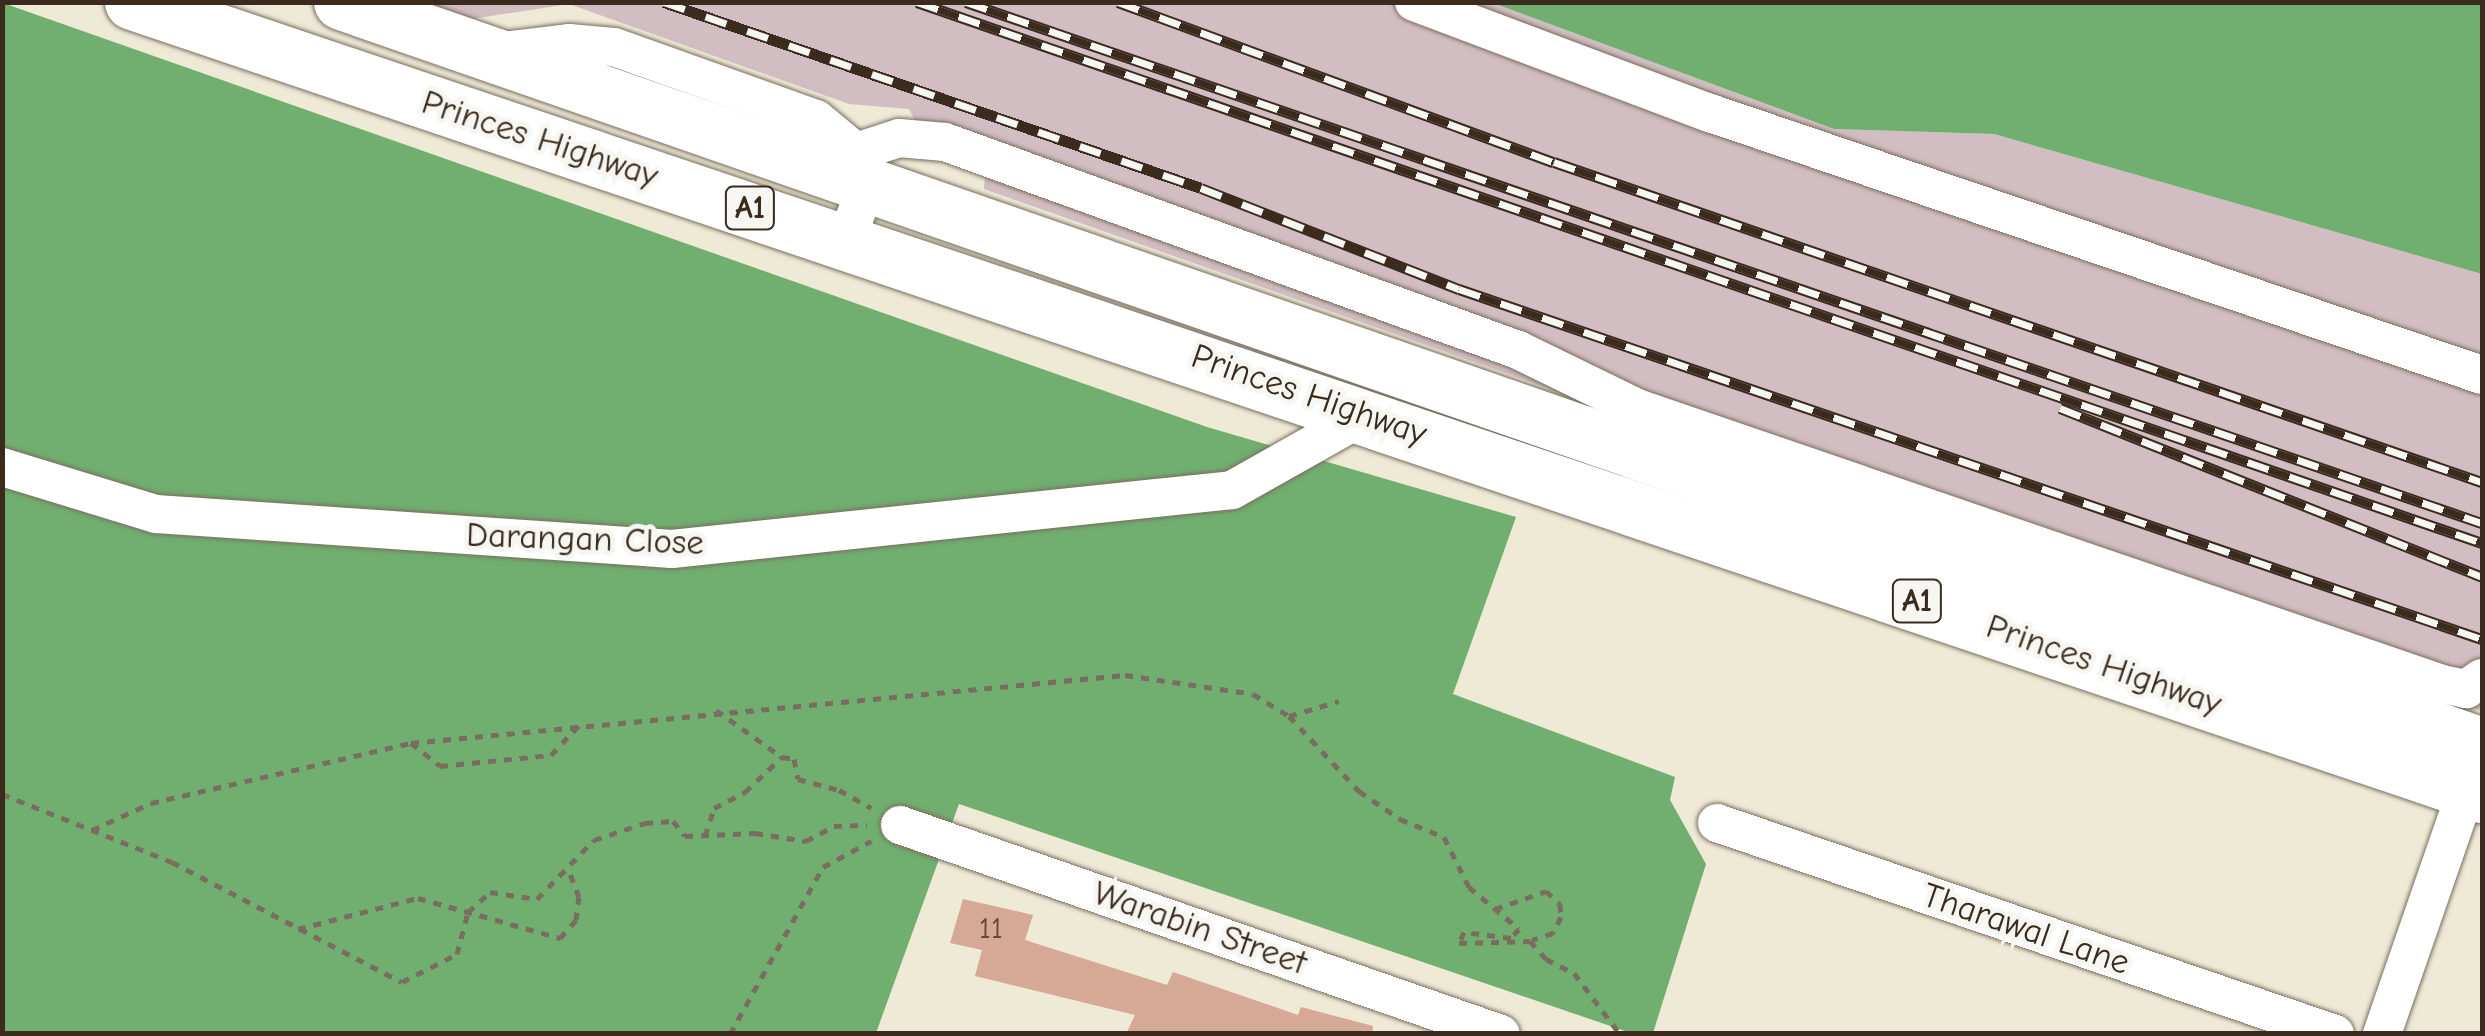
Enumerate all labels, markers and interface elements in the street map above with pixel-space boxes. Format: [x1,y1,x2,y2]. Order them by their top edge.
street label: Princes Highway [417,81,663,197]
road number: A1 [722,181,778,235]
street label: Princes Highway [1186,335,1432,455]
street label: Darangan Close [465,514,705,564]
road number: A1 [1890,574,1944,628]
street label: Princes Highway [1981,605,2227,725]
street label: Warabin Street [1088,872,1312,984]
street label: Tharawal Lane [1917,874,2135,984]
house number: 11 [979,911,1003,947]

